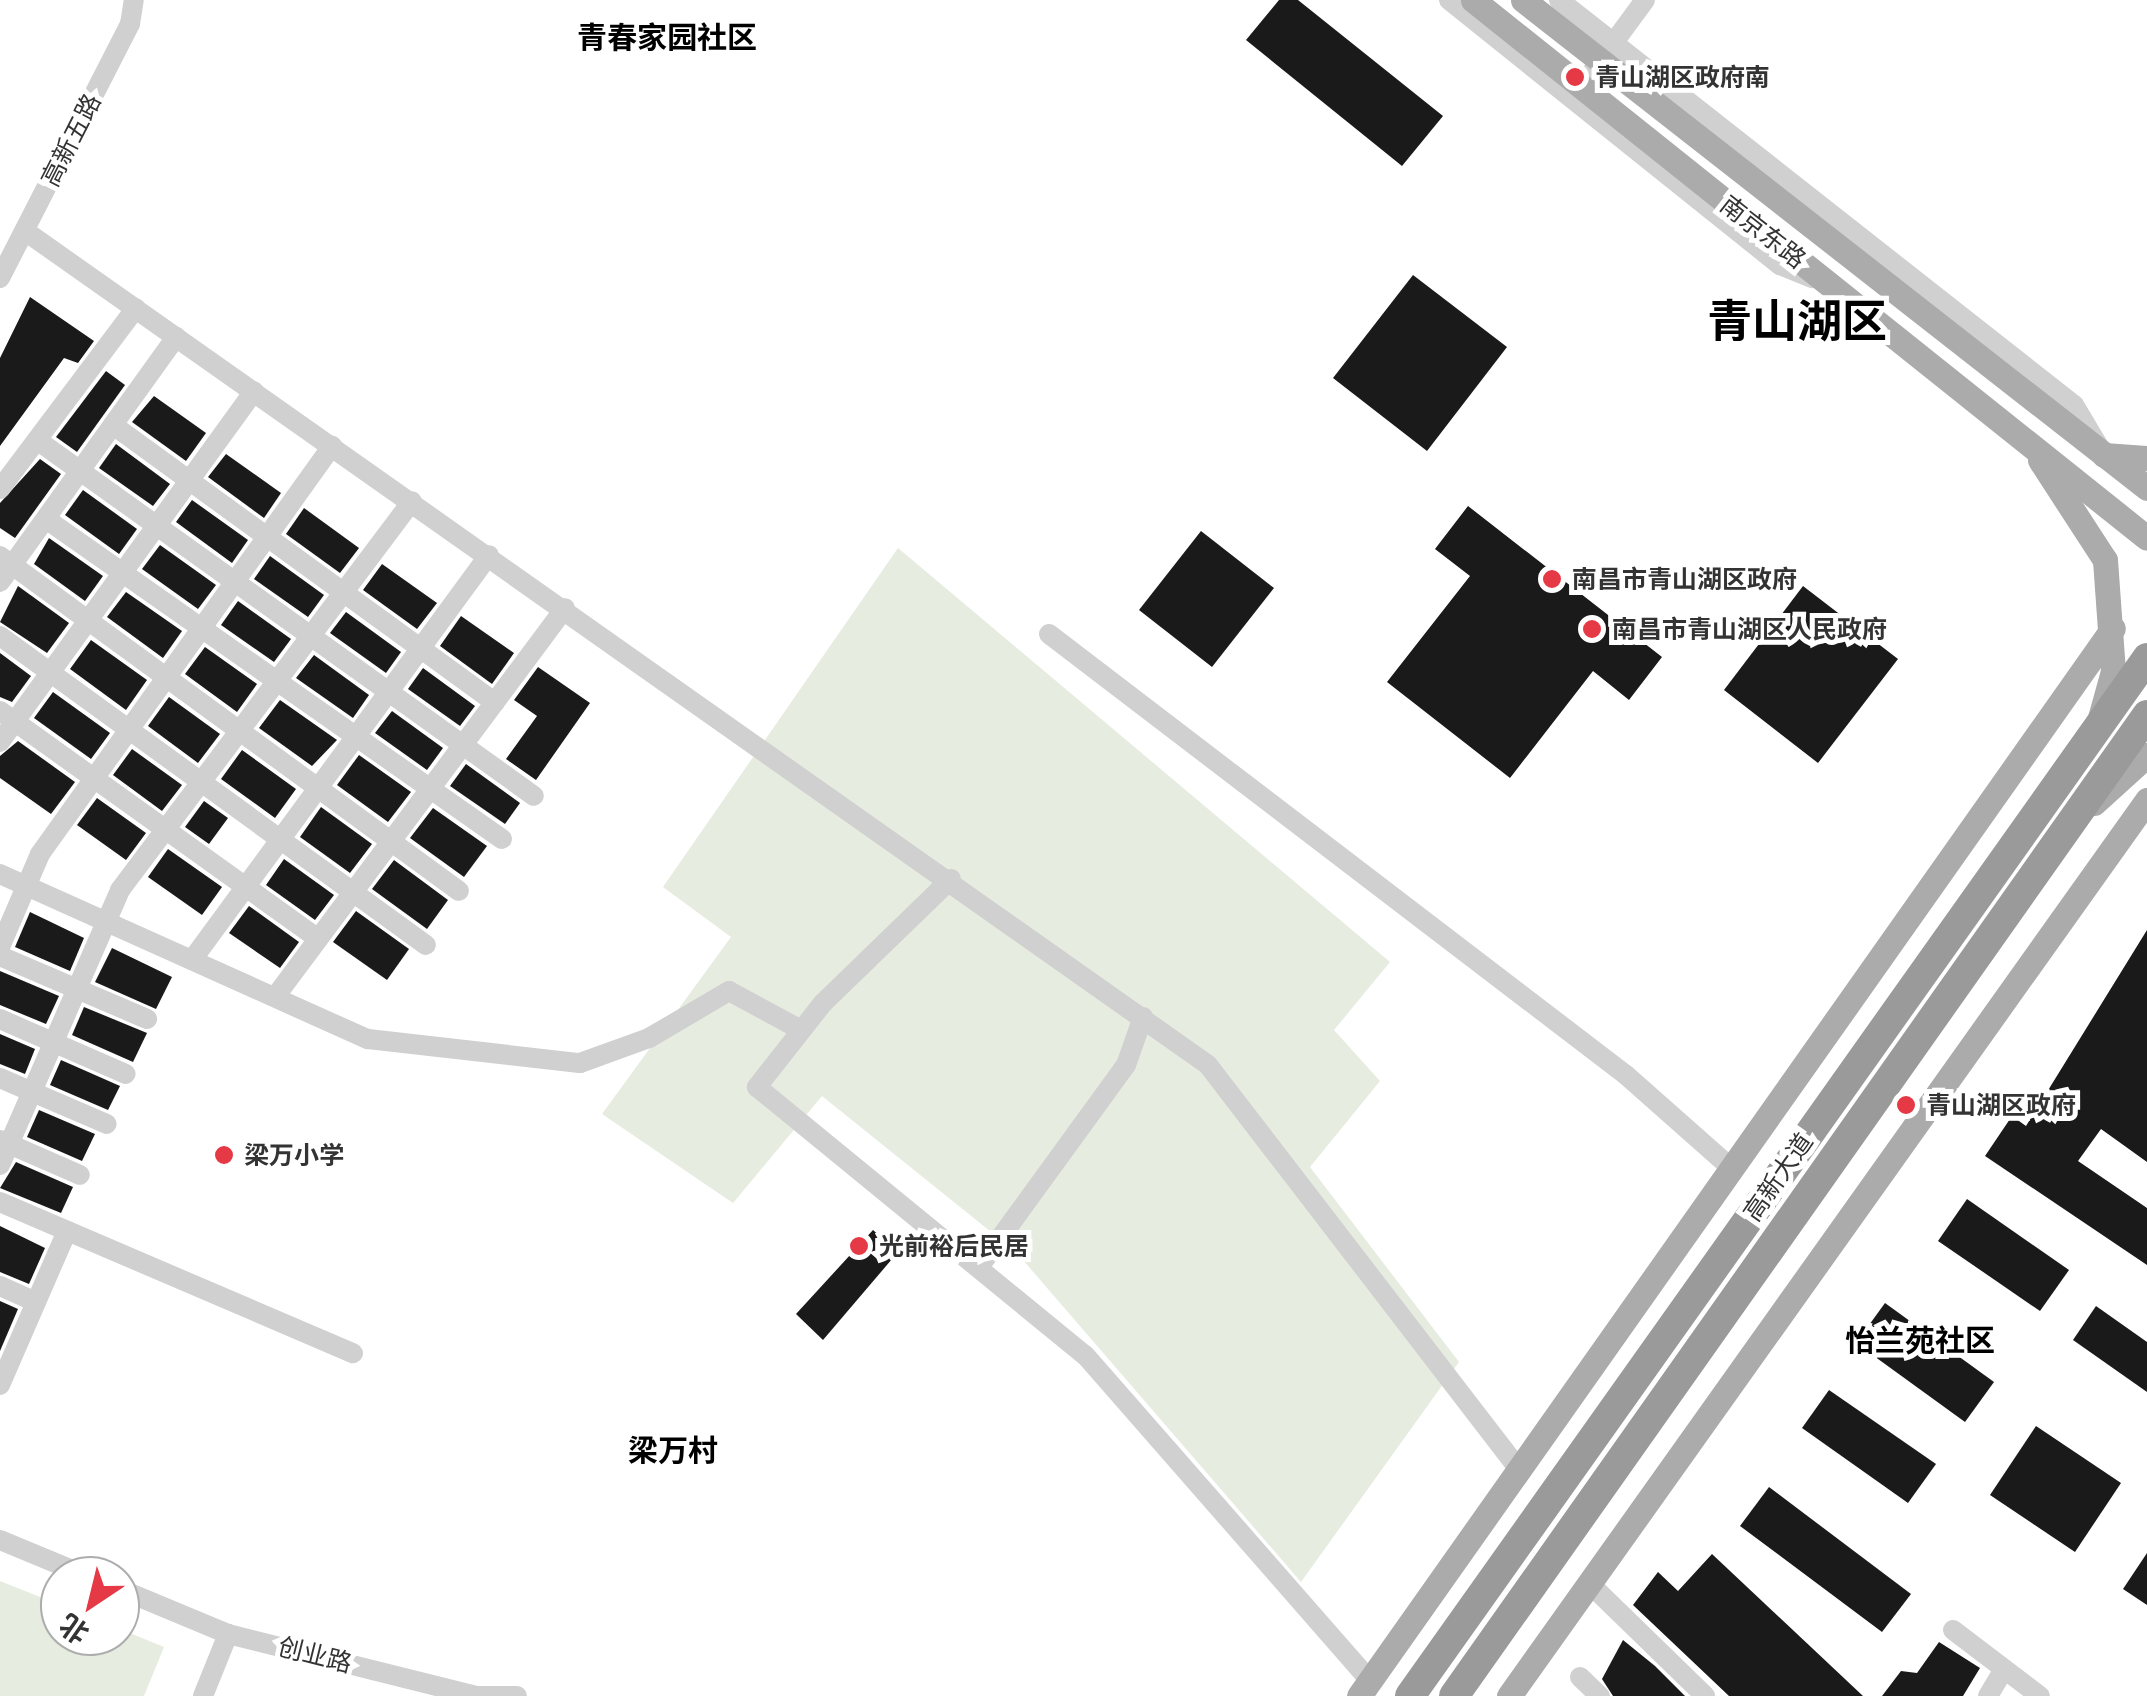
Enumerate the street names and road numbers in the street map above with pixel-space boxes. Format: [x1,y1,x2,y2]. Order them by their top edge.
street label: 高新五路 [35,89,107,191]
street label: 南京东路 [1714,189,1812,275]
street label: 高新大道 [1737,1127,1819,1227]
street label: 创业路 [275,1631,355,1679]

